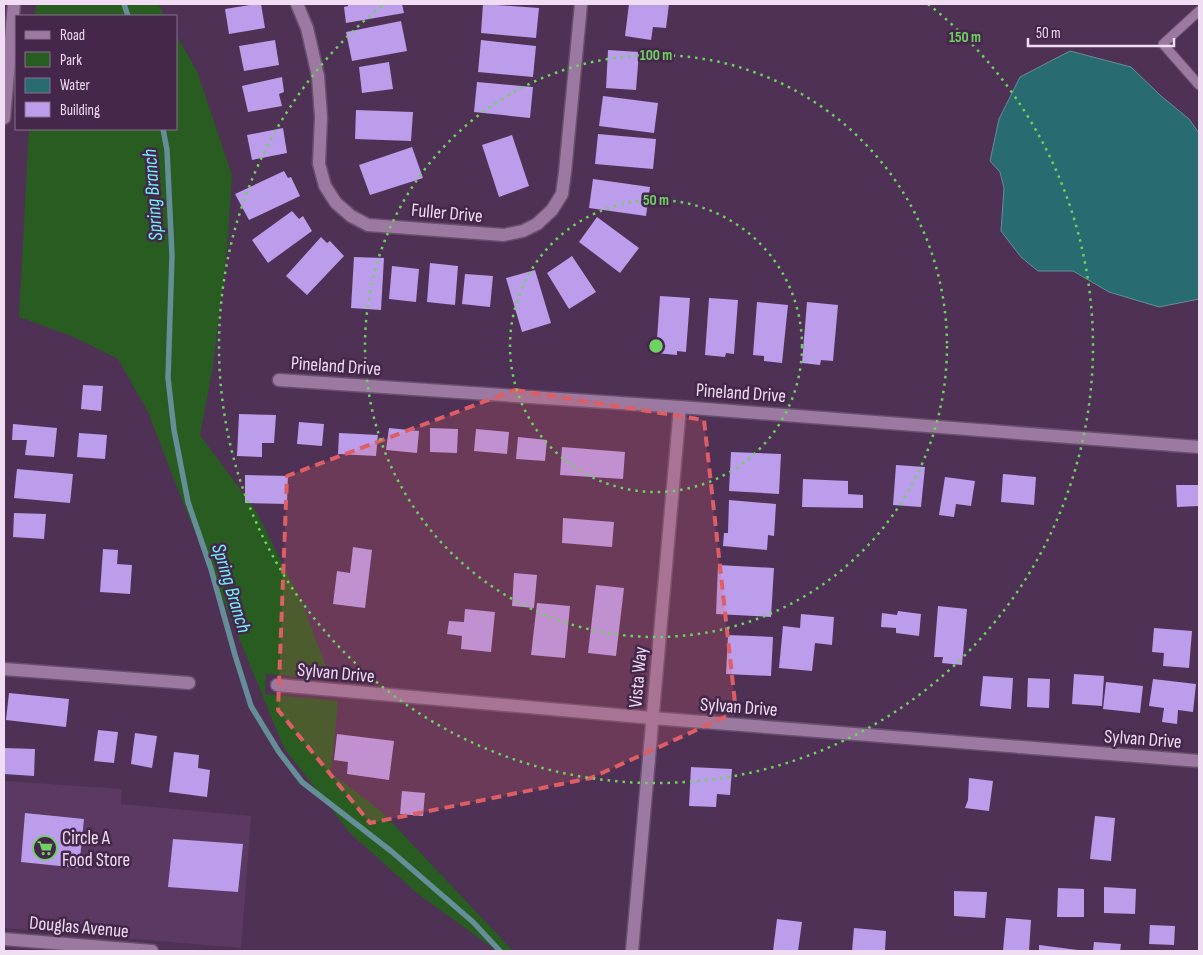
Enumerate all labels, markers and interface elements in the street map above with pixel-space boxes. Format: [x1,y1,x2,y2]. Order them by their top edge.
legend [15,15,178,130]
scale bar [1028,15,1174,47]
text: 50 m [1036,24,1061,43]
text: Road [60,26,85,45]
text: 150 m [949,28,981,47]
text: 100 m [640,46,672,65]
text: Park [60,51,82,70]
text: Water [60,76,91,95]
text: Building [60,101,100,120]
water label: Spring Branch [138,148,168,242]
text: 50 m [643,191,669,210]
street label: Fuller Drive [410,199,483,228]
centre of rings [647,337,665,355]
street label: Pineland Drive [290,352,382,381]
street label: Pineland Drive [695,379,787,408]
water label: Spring Branch [206,541,256,636]
street label: Vista Way [624,645,653,709]
street label: Sylvan Drive [296,659,376,688]
street label: Sylvan Drive [699,693,778,722]
street label: Sylvan Drive [1103,725,1182,754]
place label: Circle A Food Store [62,827,130,872]
supermarket icon: Circle A Food Store [32,835,58,861]
street label: Douglas Avenue [28,912,130,943]

